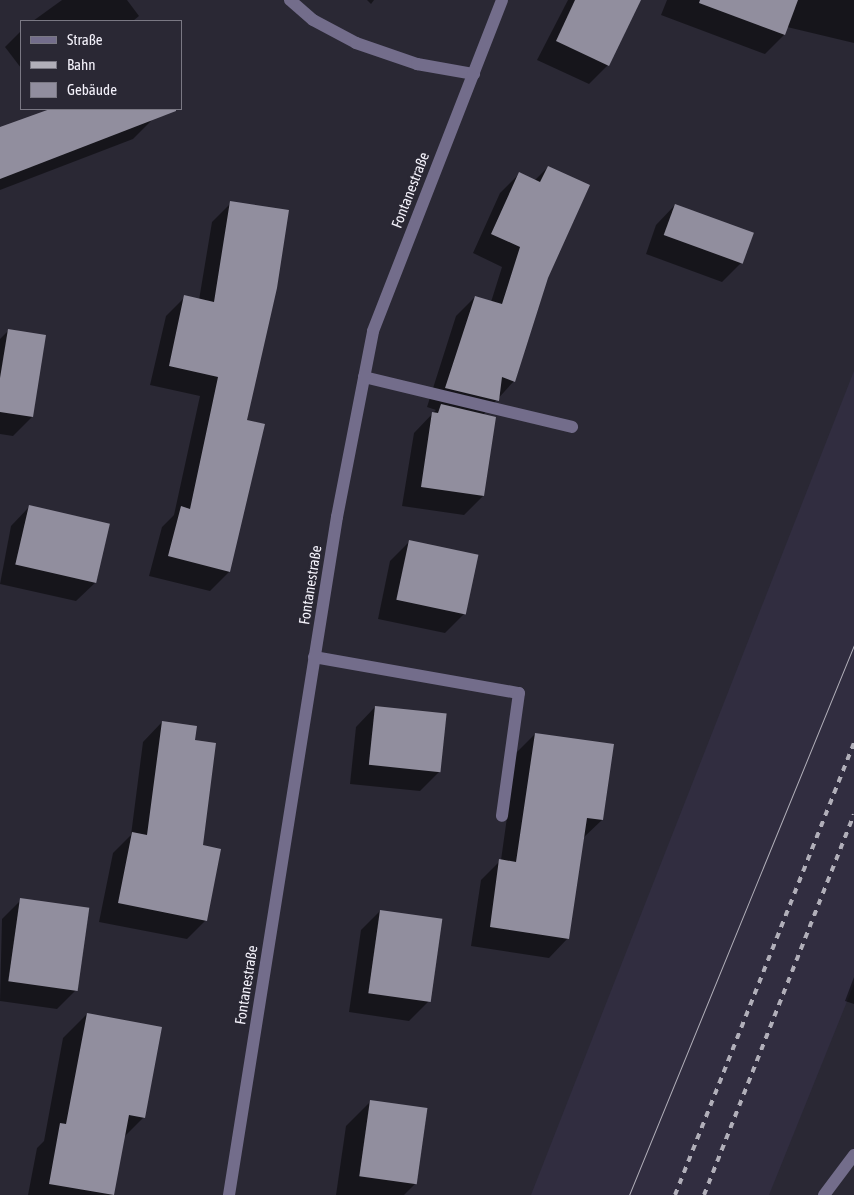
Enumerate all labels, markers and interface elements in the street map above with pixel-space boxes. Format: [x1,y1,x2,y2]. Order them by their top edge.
legend [20,20,182,110]
text: Straße [67,31,103,48]
text: Bahn [67,56,96,73]
text: Gebäude [67,81,117,98]
street label: Fontanestraße [387,149,433,231]
street label: Fontanestraße [295,544,325,626]
street label: Fontanestraße [231,944,261,1026]

